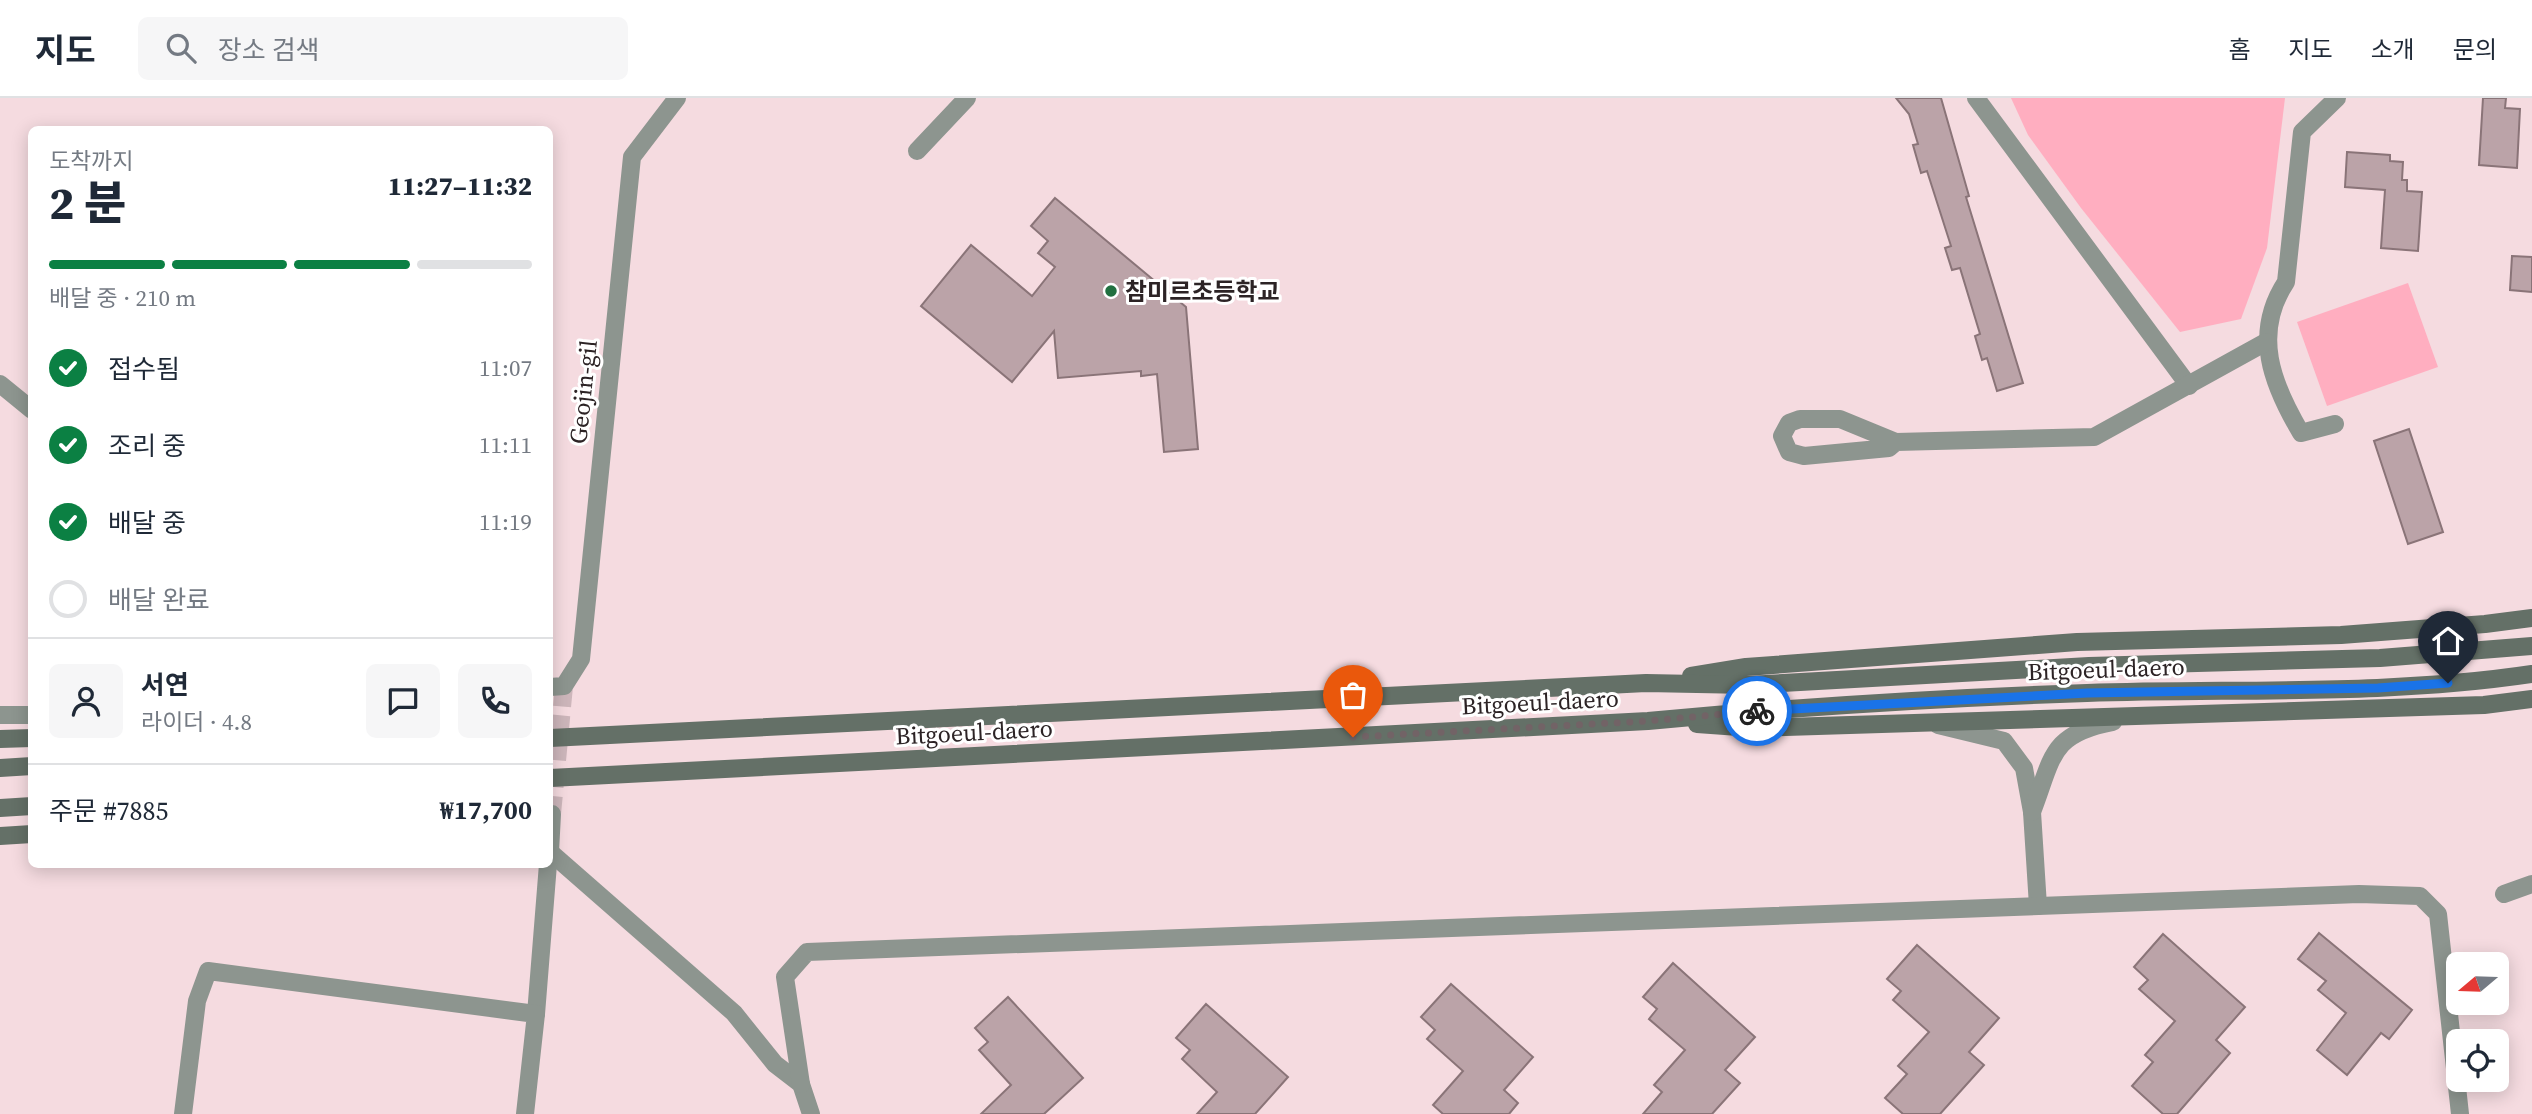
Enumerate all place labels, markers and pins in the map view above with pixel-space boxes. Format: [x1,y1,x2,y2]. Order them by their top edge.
place label: 참미르초등학교 [1125,275,1280,308]
marker: 참미르초등학교 [1103,283,1119,299]
pin [2418,611,2478,683]
pin [1323,665,1383,737]

